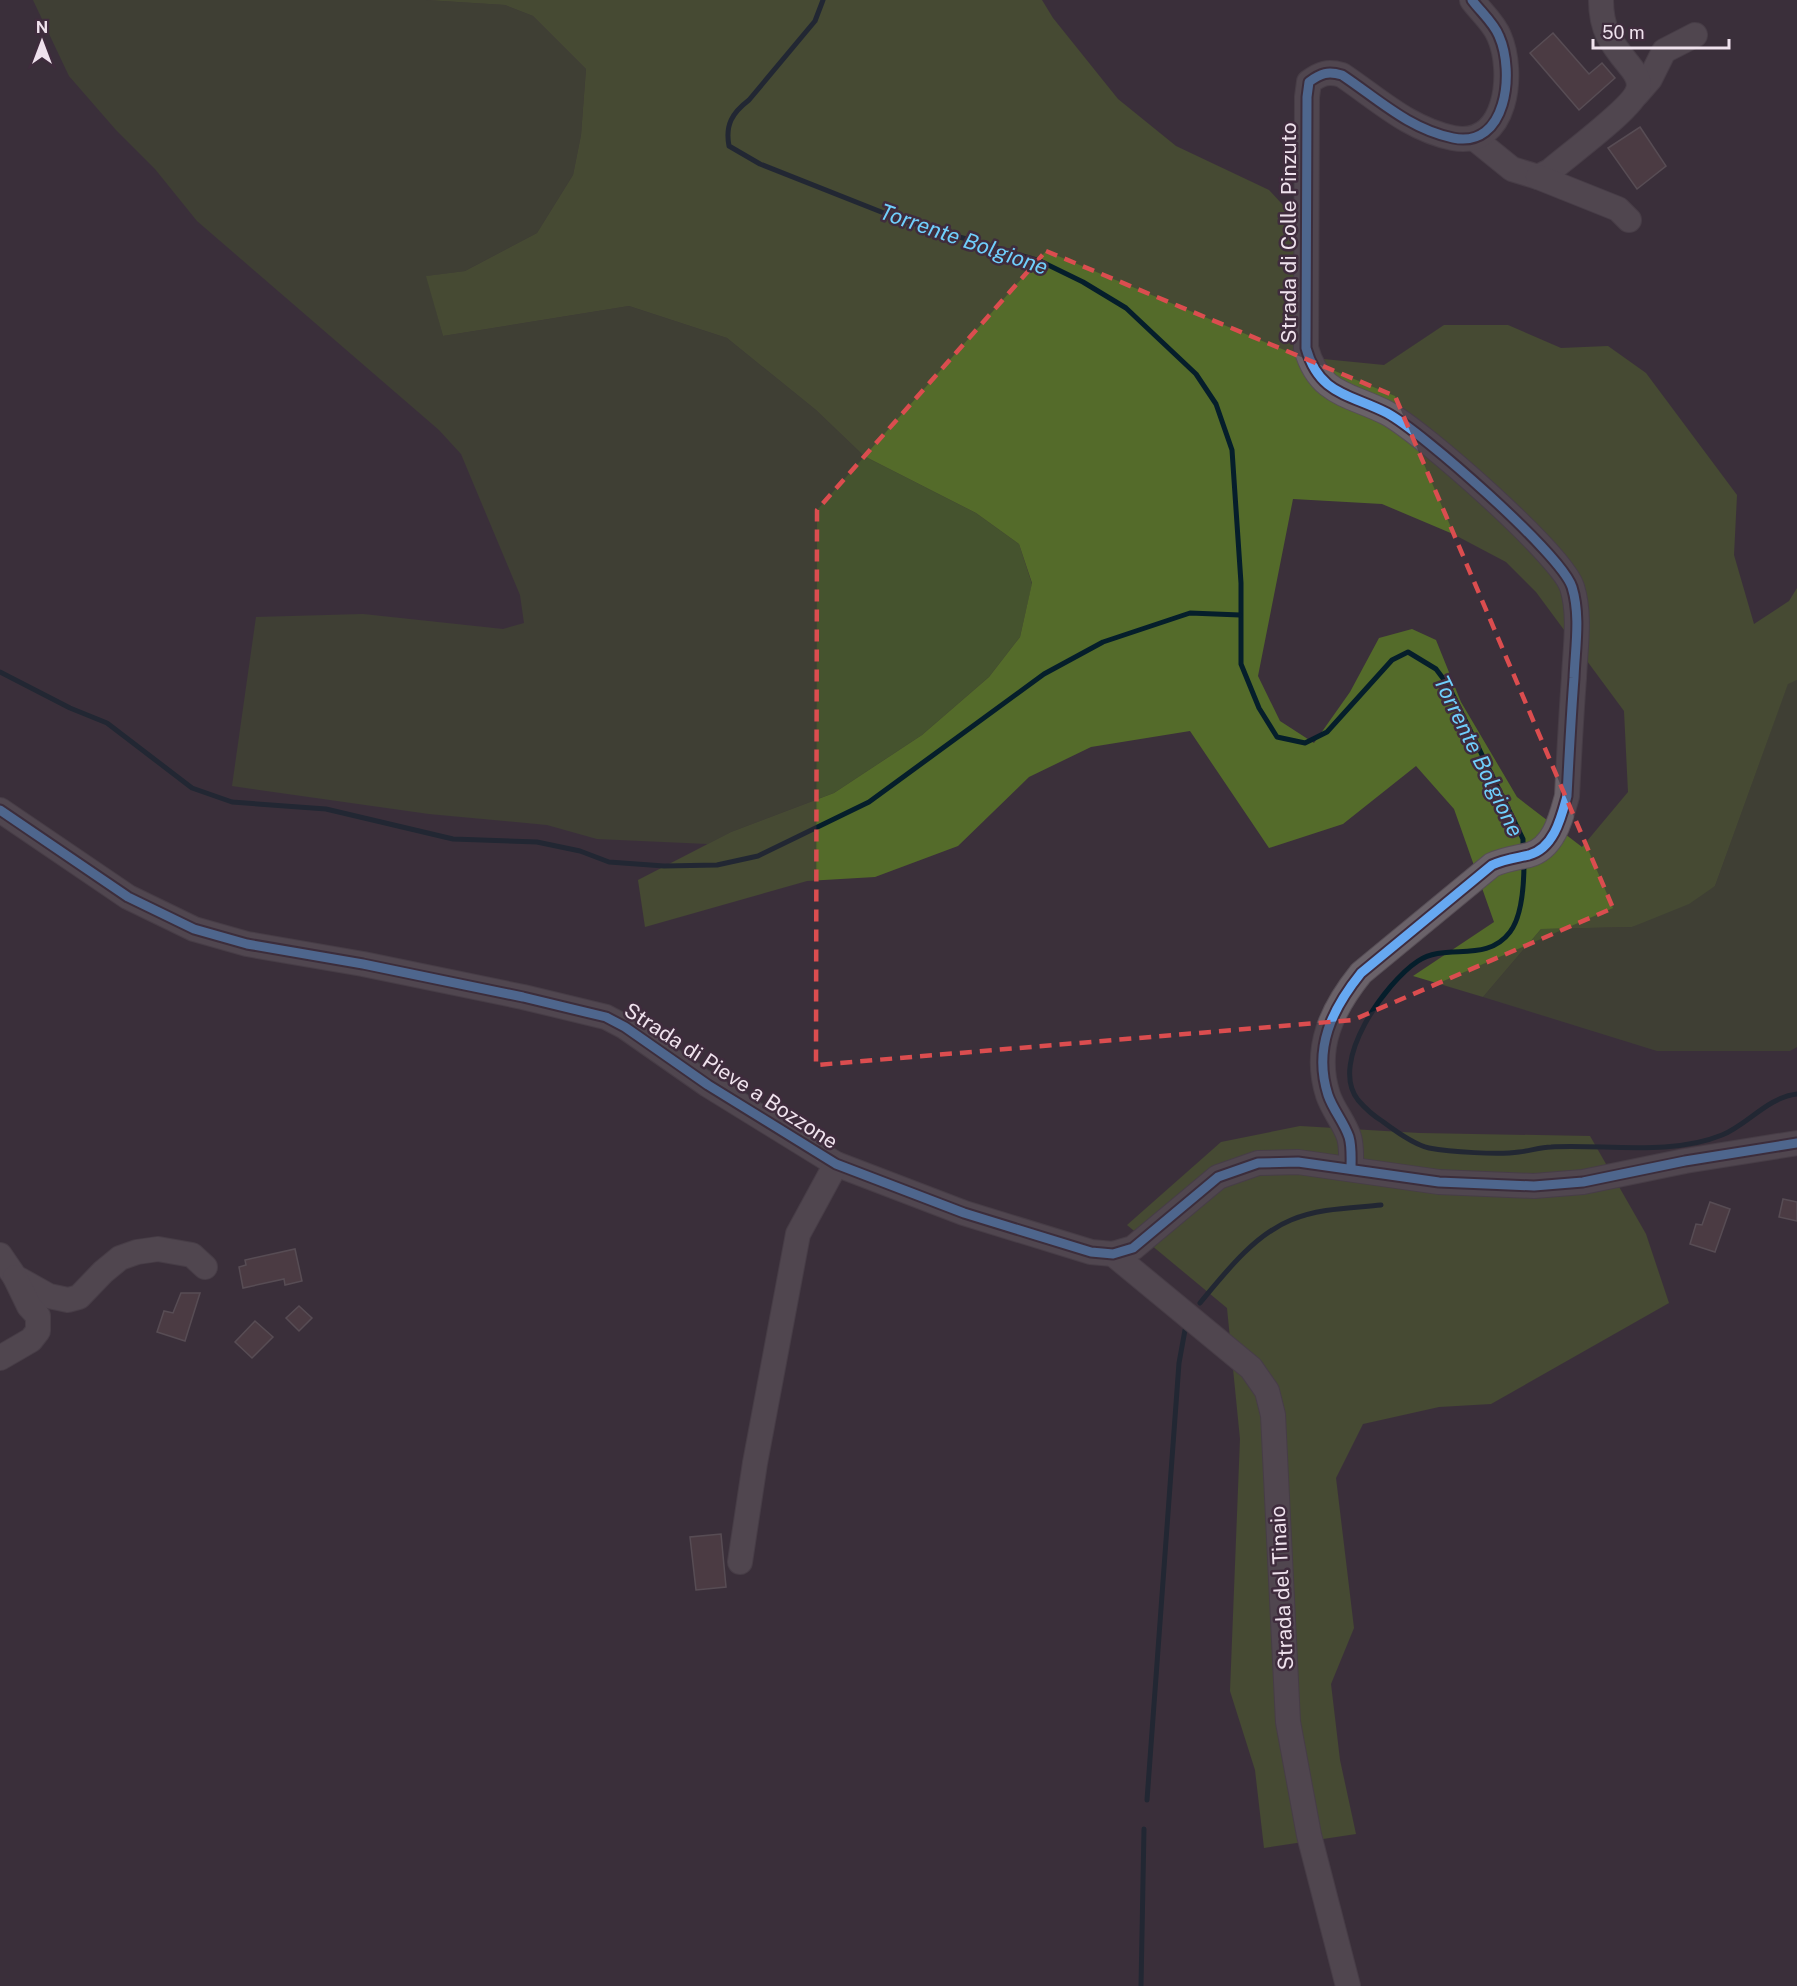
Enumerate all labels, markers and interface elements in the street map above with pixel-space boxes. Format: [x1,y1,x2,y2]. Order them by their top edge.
north arrow [12,12,72,72]
scale bar [1593,12,1730,50]
text: N [36,18,48,37]
text: 50 m [1602,22,1645,43]
street label: Strada di Colle Pinzuto [1276,122,1301,344]
water label: Torrente Bolgione [877,198,1051,280]
water label: Torrente Bolgione [1429,671,1529,841]
street label: Strada di Pieve a Bozzone [620,997,843,1154]
street label: Strada del Tinaio [1265,1505,1298,1671]

